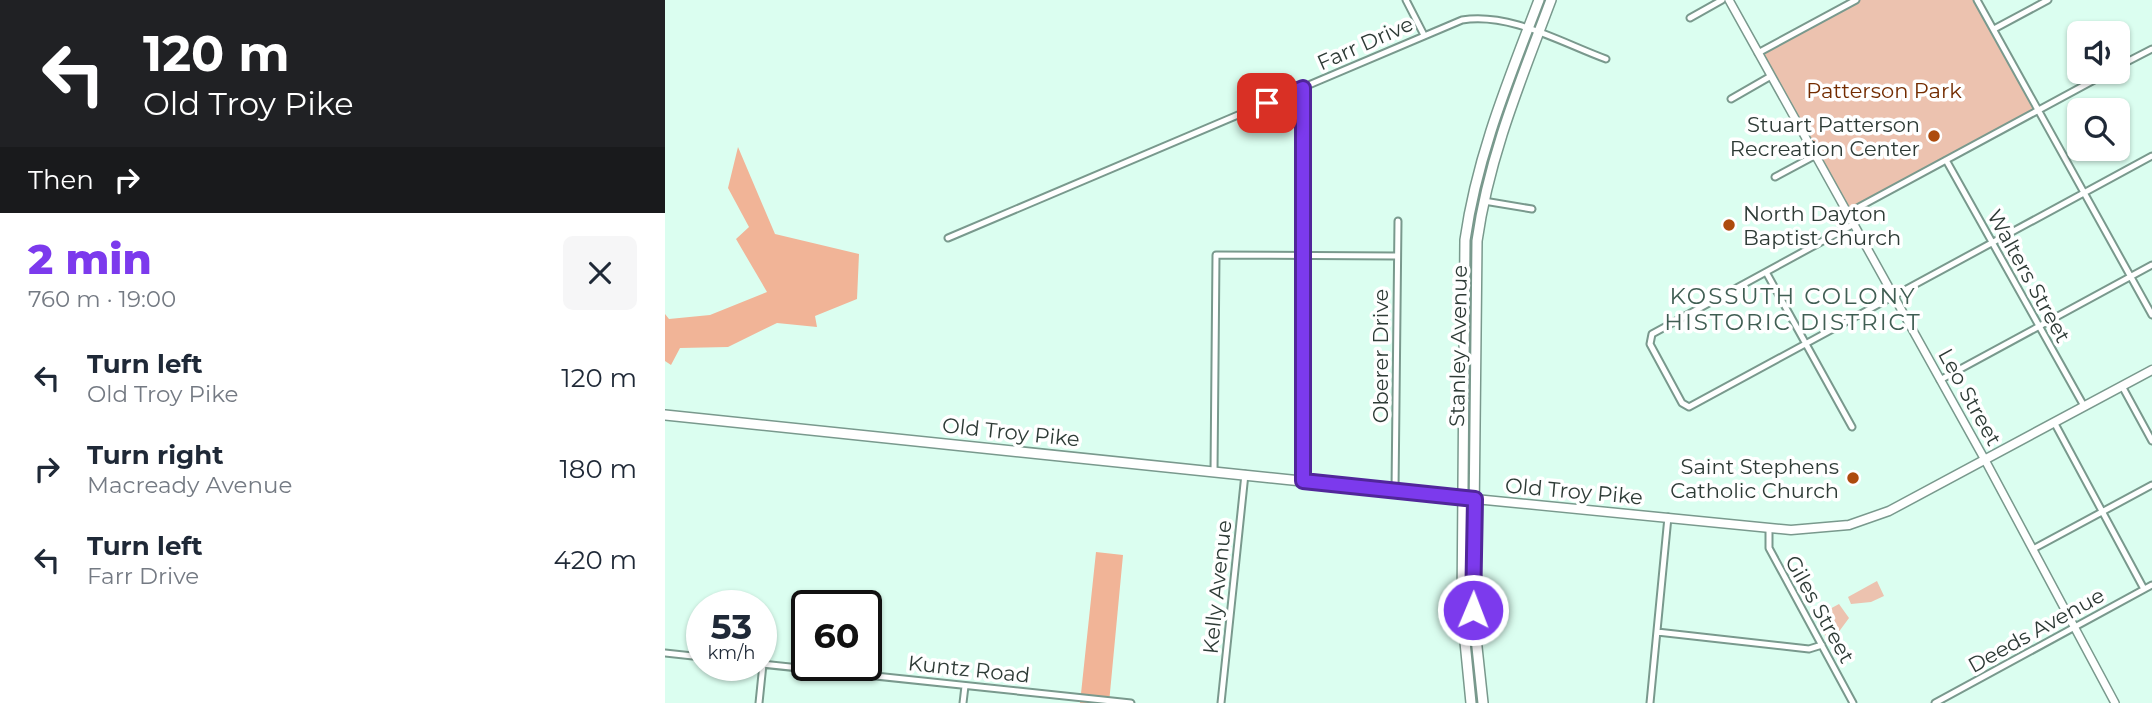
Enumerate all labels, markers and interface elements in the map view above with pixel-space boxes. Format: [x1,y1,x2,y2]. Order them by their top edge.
street label: Farr Drive [1313,11,1417,75]
map controls [2067,21,2130,161]
button: sound [2067,21,2130,84]
text: 120 m [143,24,290,83]
icon: left [28,28,119,119]
pin [1237,73,1297,133]
park label: Patterson Park [1806,78,1962,103]
text: Old Troy Pike [143,84,354,123]
icon: arrive [1248,84,1286,122]
button: search [2067,98,2130,161]
place label: Stuart Patterson Recreation Center [1730,112,1920,161]
marker: Stuart Patterson Recreation Center [1926,128,1942,144]
icon: right [108,161,146,199]
text: Then [28,164,94,196]
place label: North Dayton Baptist Church [1743,201,1901,250]
street label: Walters Street [1982,205,2076,347]
marker: North Dayton Baptist Church [1721,217,1737,233]
text: 2 min [28,233,152,285]
button: close [563,236,637,310]
street label: Stanley Avenue [1444,265,1472,427]
district label: KOSSUTH COLONY HISTORIC DISTRICT [1664,282,1922,336]
text: 760 m · 19:00 [28,285,176,313]
street label: Oberer Drive [1368,289,1393,423]
street label: Leo Street [1933,344,2007,450]
text: Turn left [87,348,203,380]
icon: left [28,359,66,397]
text: 120 m [561,362,637,394]
text: Old Troy Pike [87,380,238,408]
street label: Old Troy Pike [941,412,1081,452]
text: Turn right [87,439,223,471]
icon: right [28,450,66,488]
text: 180 m [559,453,637,485]
place label: Saint Stephens Catholic Church [1670,454,1839,503]
marker: Saint Stephens Catholic Church [1845,470,1861,486]
text: Macready Avenue [87,471,292,499]
street label: Old Troy Pike [1504,473,1644,509]
street label: Kelly Avenue [1198,519,1236,655]
text: Turn left [87,530,203,562]
icon: left [28,541,66,579]
text: 420 m [554,544,637,576]
street label: Giles Street [1780,551,1860,667]
text: Farr Drive [87,562,199,590]
position arrow [1436,573,1510,647]
street label: Deeds Avenue [1963,582,2109,678]
speed limit sign: 60 [791,590,882,681]
text: 53 [711,605,752,648]
text: km/h [707,642,756,664]
street label: Kuntz Road [907,650,1031,688]

